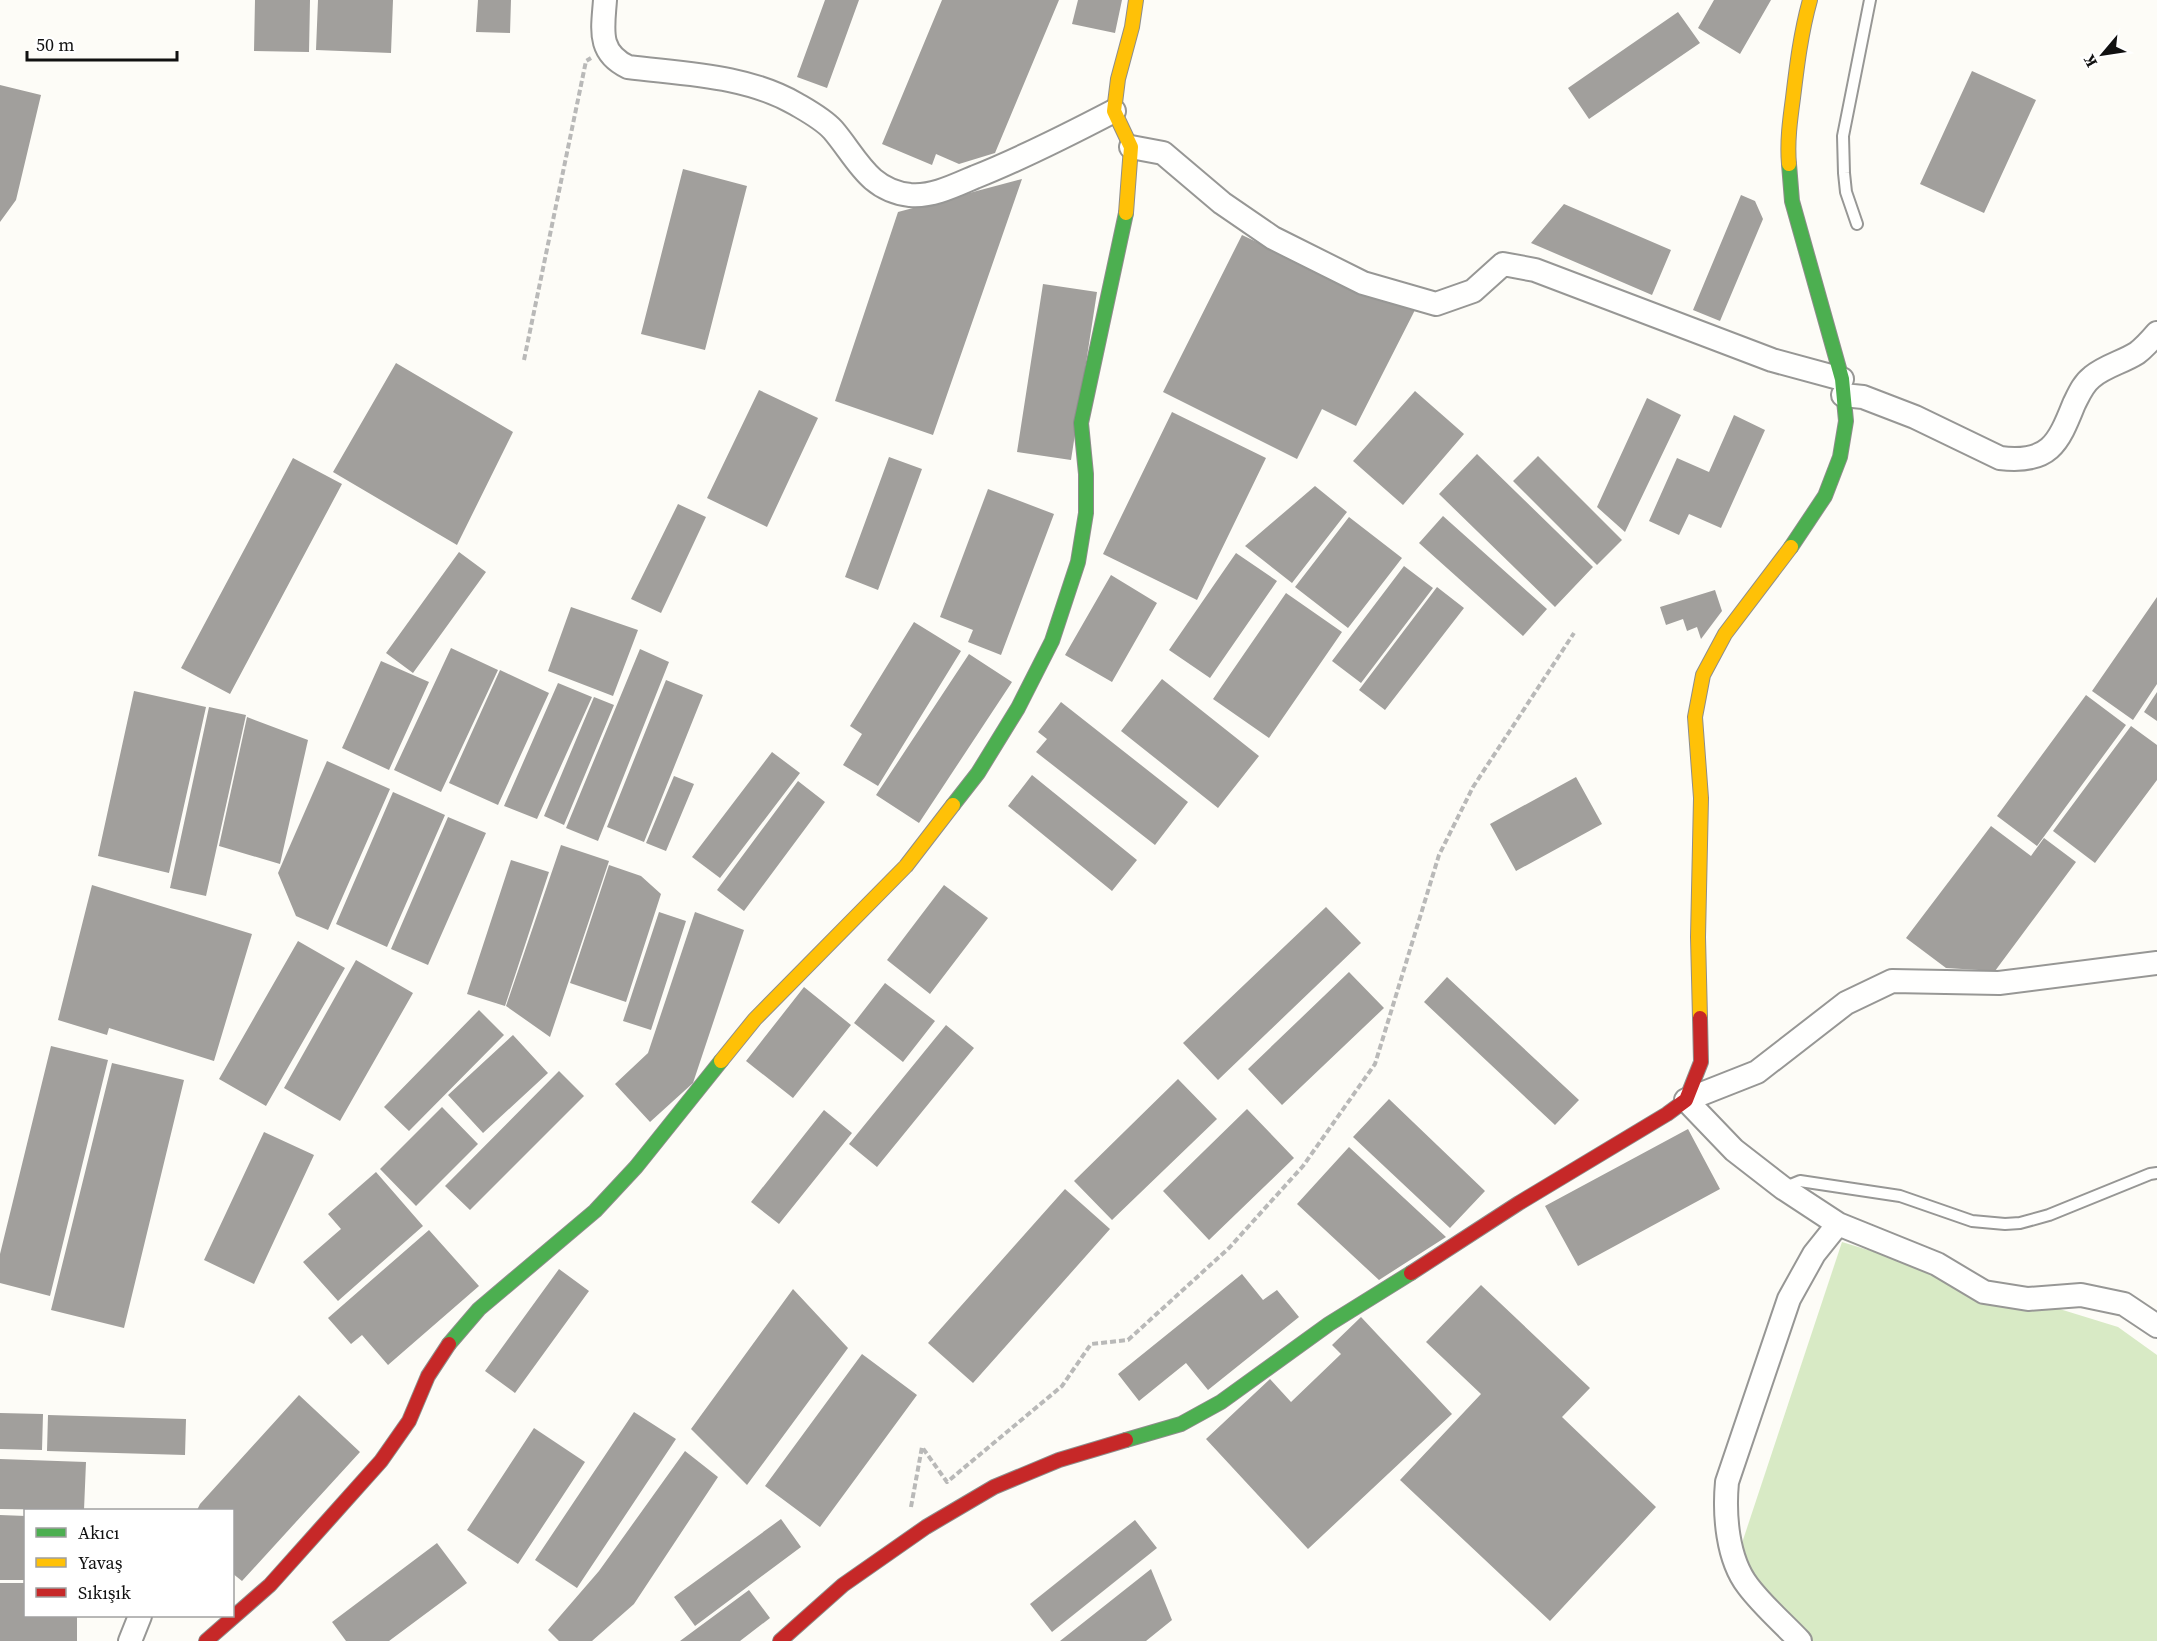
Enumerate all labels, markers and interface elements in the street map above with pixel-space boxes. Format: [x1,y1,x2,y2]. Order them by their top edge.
scale bar [27,24,177,62]
north arrow [2073,24,2133,84]
text: 50 m [36,32,74,57]
text: K [2077,50,2102,71]
legend [24,1509,234,1617]
text: Akıcı [78,1520,119,1545]
text: Yavaş [78,1550,123,1575]
text: Sıkışık [78,1580,131,1605]

